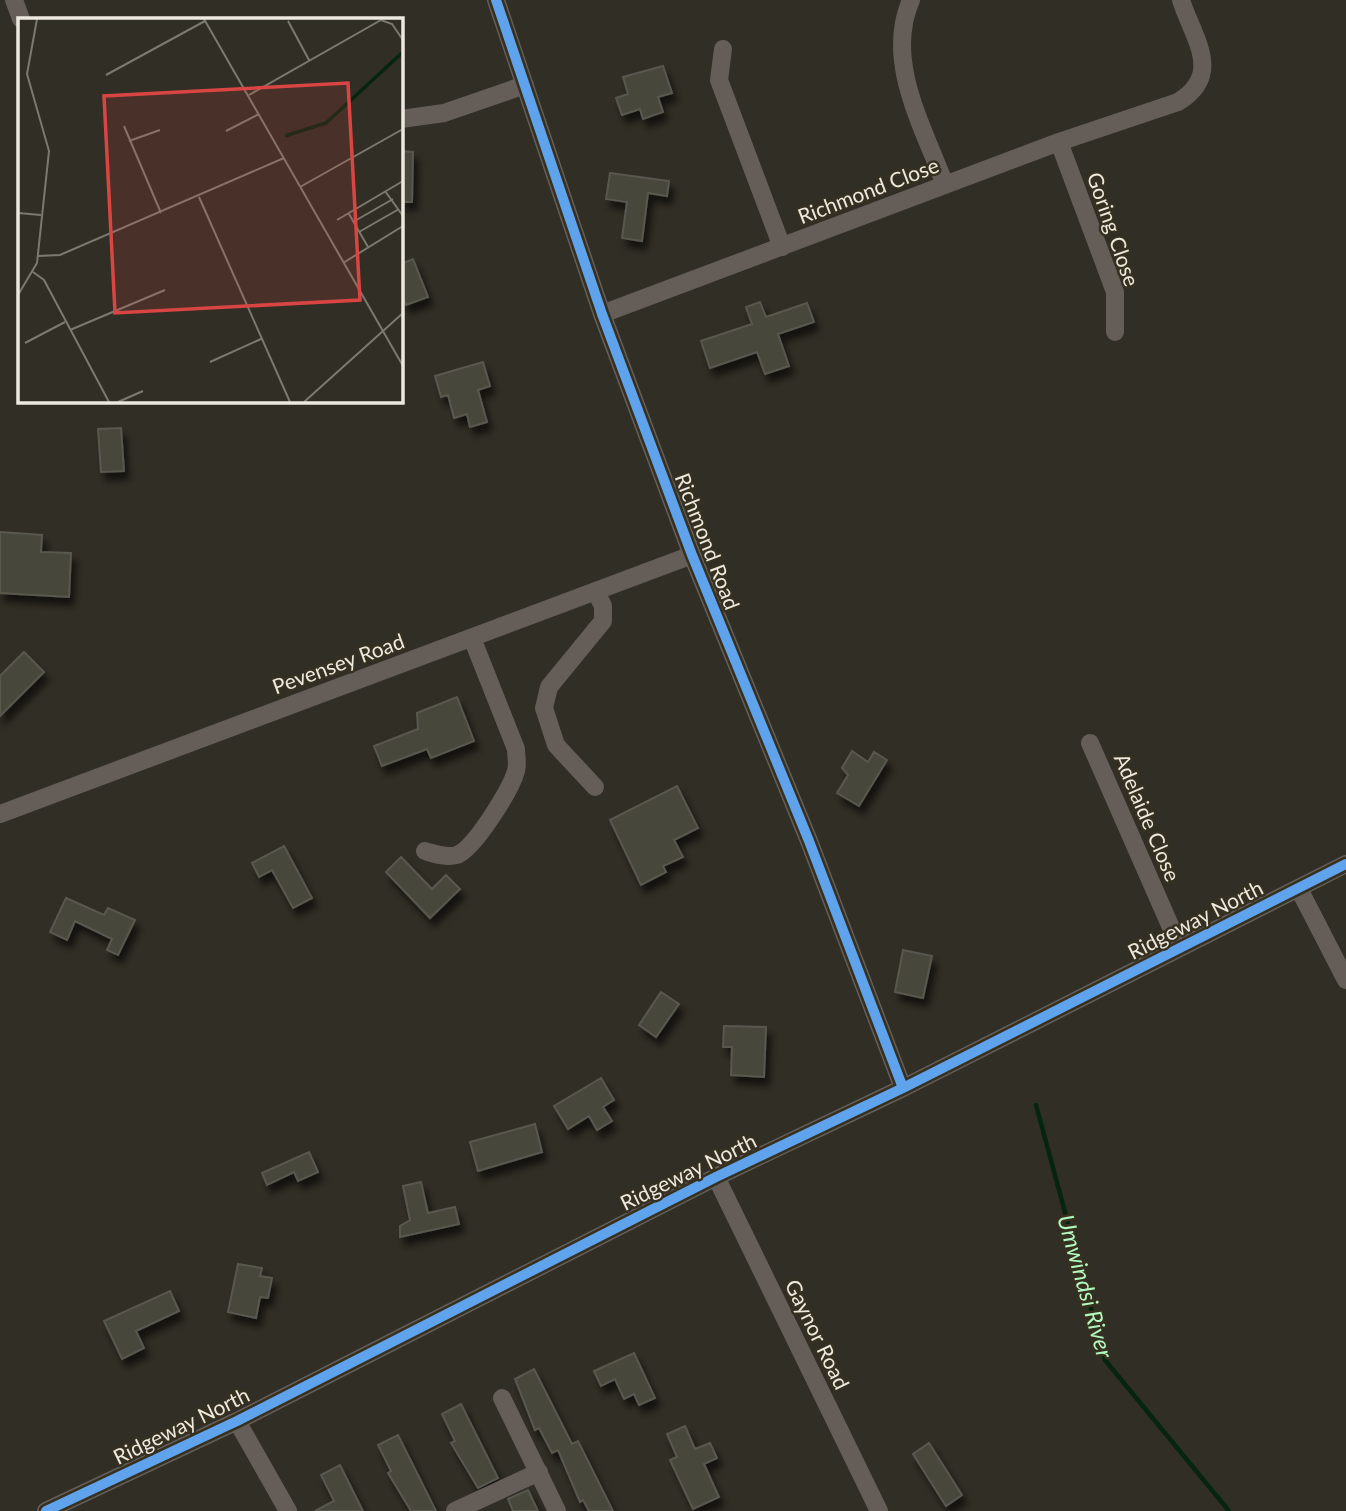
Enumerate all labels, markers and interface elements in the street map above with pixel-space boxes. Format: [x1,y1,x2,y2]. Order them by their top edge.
inset map [18,18,402,402]
street label: Richmond Close [794,152,942,228]
street label: Goring Close [1083,169,1145,289]
street label: Richmond Road [670,469,746,613]
street label: Pevensey Road [269,628,407,698]
street label: Adelaide Close [1110,749,1186,885]
street label: Ridgeway North [1123,874,1267,964]
street label: Ridgeway North [616,1127,760,1215]
water label: Umwindsi River [1052,1211,1120,1362]
street label: Gaynor Road [781,1275,855,1393]
street label: Ridgeway North [109,1381,253,1469]

